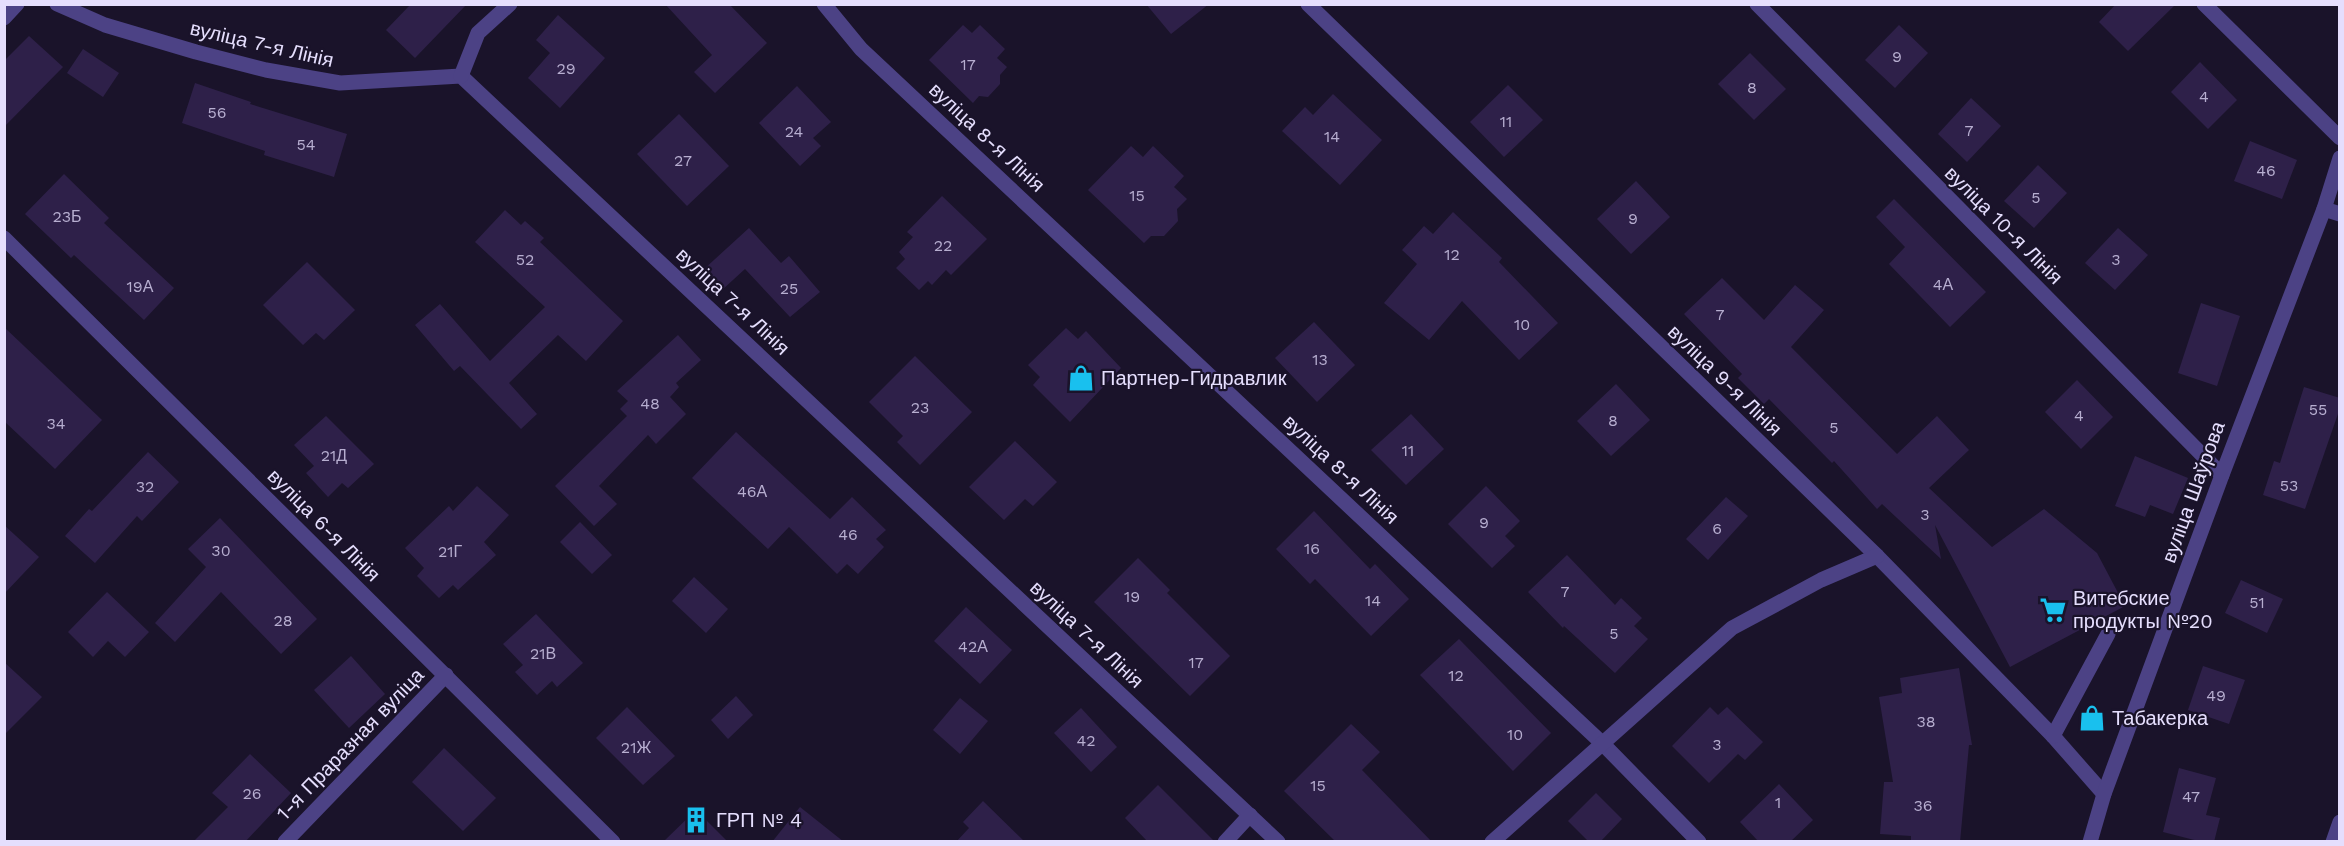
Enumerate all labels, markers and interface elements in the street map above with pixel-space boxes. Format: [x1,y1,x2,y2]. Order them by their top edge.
street label: вуліца 7-я Лінія [188,16,336,72]
house number: 9 [1892,47,1902,66]
house number: 17 [960,55,976,74]
house number: 29 [556,59,576,78]
street label: вуліца 8-я Лінія [924,77,1050,197]
house number: 8 [1747,78,1757,97]
house number: 4 [2199,87,2209,106]
house number: 56 [207,103,227,122]
house number: 11 [1500,112,1512,131]
house number: 7 [1965,121,1974,140]
house number: 24 [785,122,804,141]
house number: 14 [1324,127,1340,146]
house number: 54 [296,135,316,154]
house number: 27 [674,151,692,170]
street label: вуліца 10-я Лінія [1940,161,2068,289]
house number: 46 [2256,161,2276,180]
house number: 15 [1129,186,1145,205]
house number: 5 [2031,188,2041,207]
house number: 23Б [52,207,82,226]
house number: 9 [1628,209,1638,228]
house number: 22 [934,236,952,255]
street label: вуліца 7-я Лінія [671,242,795,360]
house number: 12 [1444,245,1460,264]
house number: 52 [516,250,534,269]
house number: 3 [2111,250,2121,269]
house number: 4А [1933,275,1954,294]
house number: 19А [127,277,154,296]
house number: 25 [780,279,798,298]
house number: 7 [1716,305,1725,324]
house number: 10 [1514,315,1530,334]
street label: вуліца 9-я Лінія [1663,319,1787,441]
house number: 13 [1312,350,1328,369]
shop icon: Партнер-Гидравлик [1066,363,1096,393]
place label: Партнер-Гидравлик [1101,366,1287,390]
house number: 48 [640,394,660,413]
house number: 23 [911,398,929,417]
house number: 55 [2309,400,2327,419]
house number: 4 [2074,406,2084,425]
street label: вуліца 8-я Лінія [1278,409,1404,529]
house number: 8 [1608,411,1618,430]
house number: 34 [46,414,66,433]
street label: вуліца Шаўрова [2156,417,2230,566]
house number: 5 [1829,418,1839,437]
house number: 11 [1402,441,1414,460]
house number: 21Д [321,446,347,465]
street label: вуліца 6-я Лінія [263,464,385,586]
house number: 53 [2280,476,2298,495]
house number: 32 [136,477,154,496]
house number: 46А [737,482,767,501]
house number: 3 [1920,505,1930,524]
house number: 9 [1479,513,1489,532]
house number: 6 [1712,519,1722,538]
house number: 46 [838,525,858,544]
house number: 16 [1304,539,1320,558]
house number: 30 [211,541,231,560]
house number: 21Г [438,542,462,561]
street label: вуліца 7-я Лінія [1025,575,1149,693]
house number: 7 [1561,582,1570,601]
place label: Витебские продукты №20 [2073,586,2213,633]
house number: 19 [1124,587,1140,606]
house number: 14 [1365,591,1381,610]
house number: 51 [2249,593,2265,612]
supermarket icon: Витебские продукты №20 [2038,595,2068,625]
house number: 28 [273,611,293,630]
house number: 5 [1609,624,1619,643]
house number: 42А [958,637,988,656]
house number: 21В [530,644,556,663]
house number: 17 [1188,653,1204,672]
street label: 1-я Праразная вуліца [271,662,429,825]
house number: 12 [1448,666,1464,685]
house number: 49 [2206,686,2226,705]
shop icon: Табакерка [2077,703,2107,733]
place label: Табакерка [2112,706,2209,730]
house number: 38 [1916,712,1936,731]
house number: 10 [1507,725,1523,744]
house number: 42 [1076,731,1096,750]
house number: 3 [1712,735,1722,754]
house number: 21Ж [621,738,651,757]
house number: 15 [1310,776,1326,795]
house number: 26 [242,784,262,803]
house number: 47 [2182,787,2200,806]
house number: 1 [1775,793,1781,812]
house number: 36 [1913,796,1933,815]
building icon: ГРП № 4 [681,805,711,835]
place label: ГРП № 4 [716,808,802,832]

